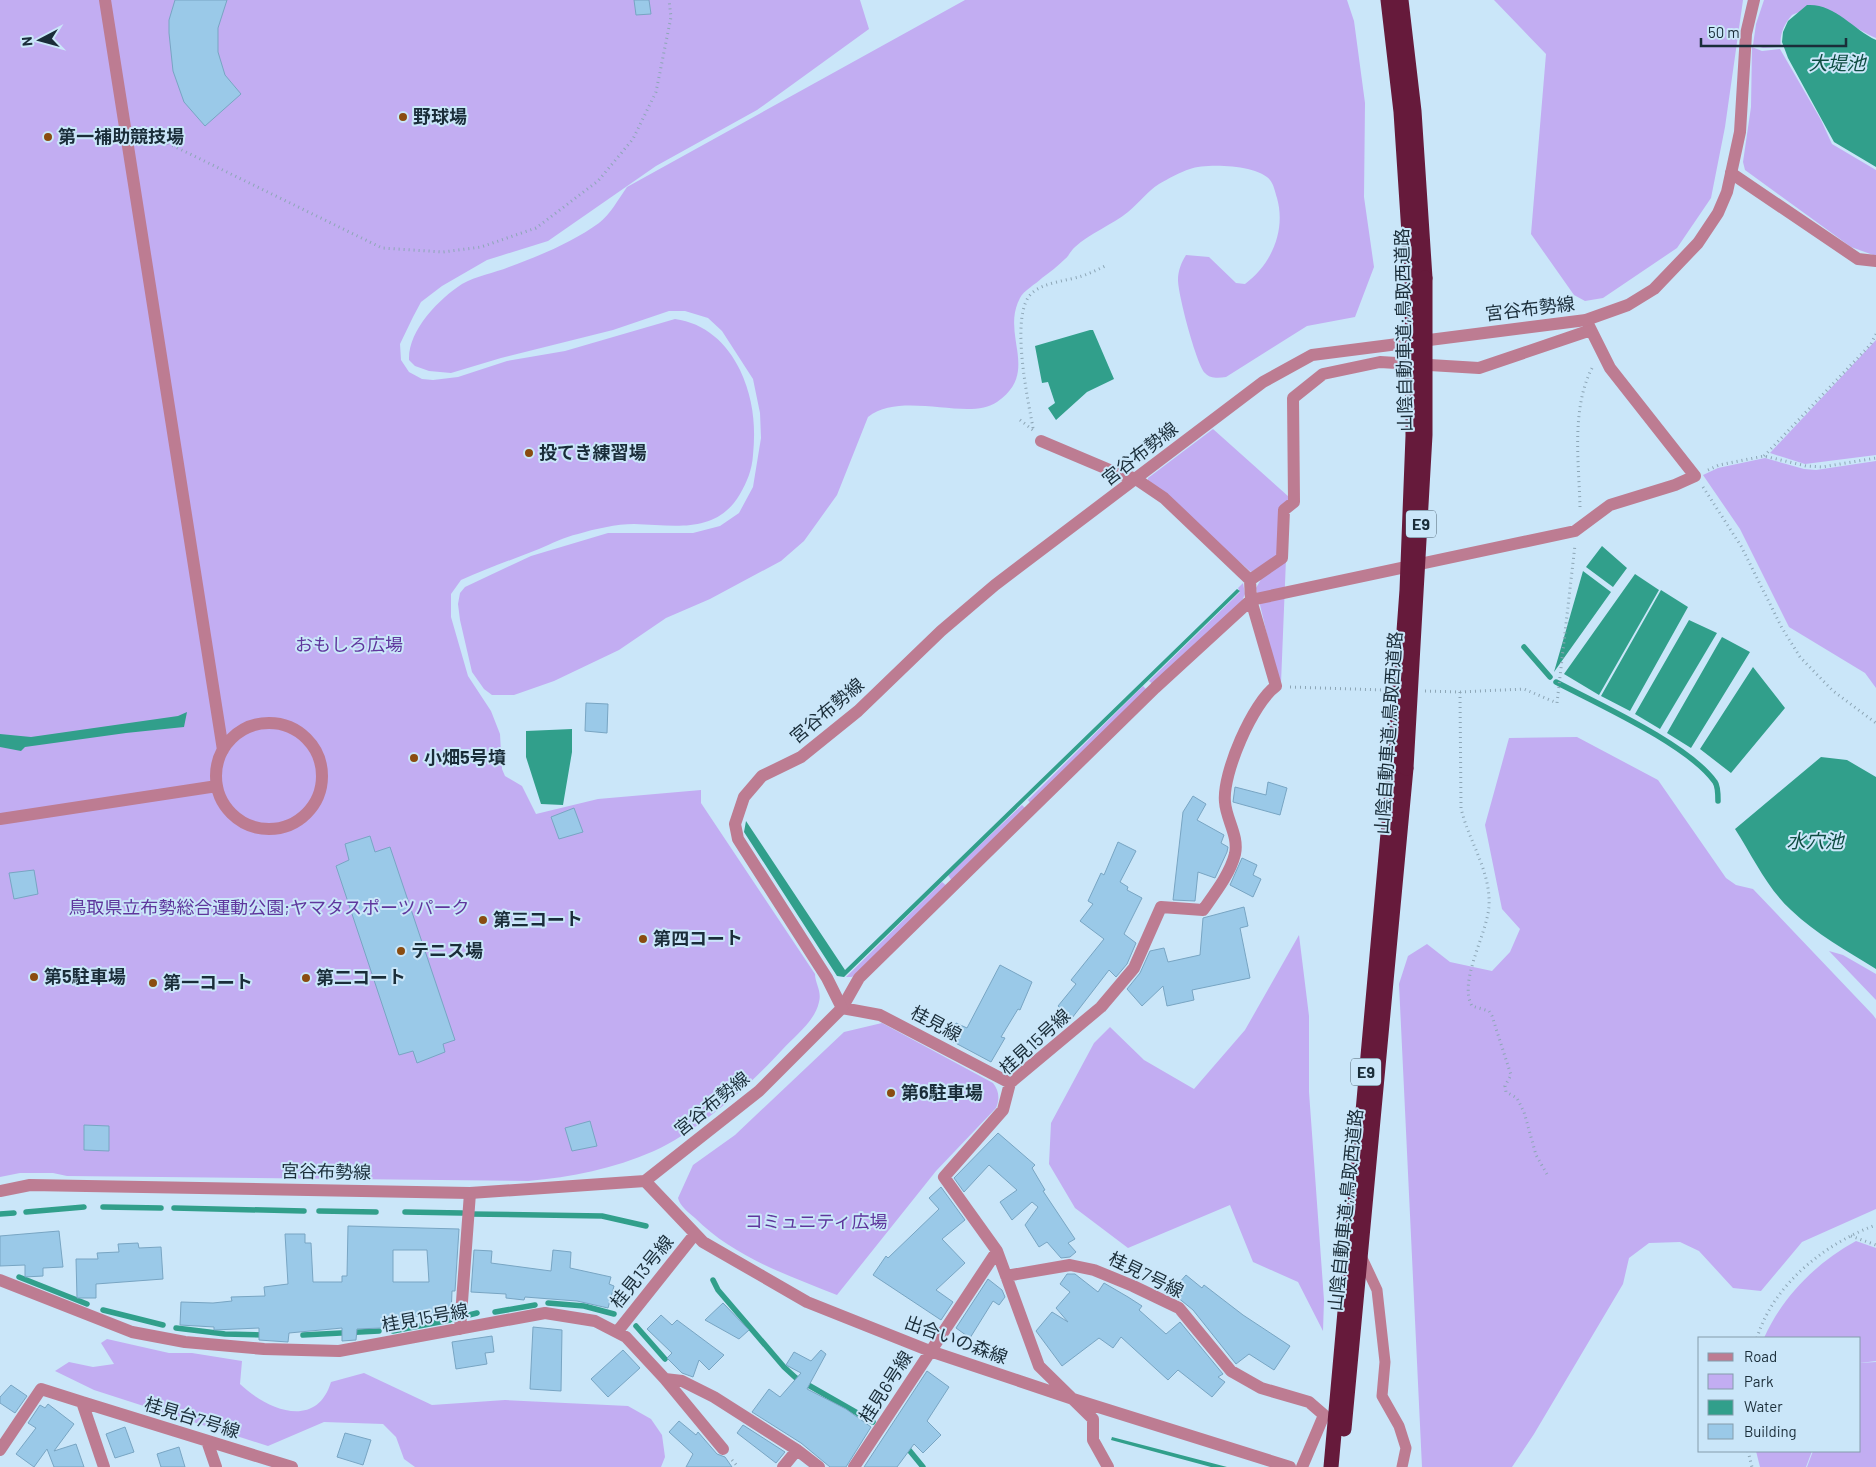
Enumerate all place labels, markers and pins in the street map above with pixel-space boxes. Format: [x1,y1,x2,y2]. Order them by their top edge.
place label: 野球場 [413,105,467,127]
marker: 野球場 [397,111,409,123]
place label: 第一補助競技場 [58,125,184,147]
marker: 第一補助競技場 [42,131,54,143]
place label: 投てき練習場 [539,441,646,463]
marker: 投てき練習場 [523,447,535,459]
place label: 小畑5号墳 [424,746,506,768]
marker: 小畑5号墳 [408,752,420,764]
place label: 第三コート [493,908,583,930]
marker: 第三コート [477,914,489,926]
place label: 第四コート [653,927,743,949]
marker: 第四コート [637,933,649,945]
place label: テニス場 [411,939,483,961]
marker: テニス場 [395,945,407,957]
place label: 第5駐車場 [44,965,126,987]
place label: 第二コート [316,966,406,988]
marker: 第5駐車場 [28,971,40,983]
place label: 第一コート [163,971,253,993]
marker: 第二コート [300,972,312,984]
marker: 第一コート [147,977,159,989]
place label: 第6駐車場 [901,1081,983,1103]
marker: 第6駐車場 [885,1087,897,1099]

